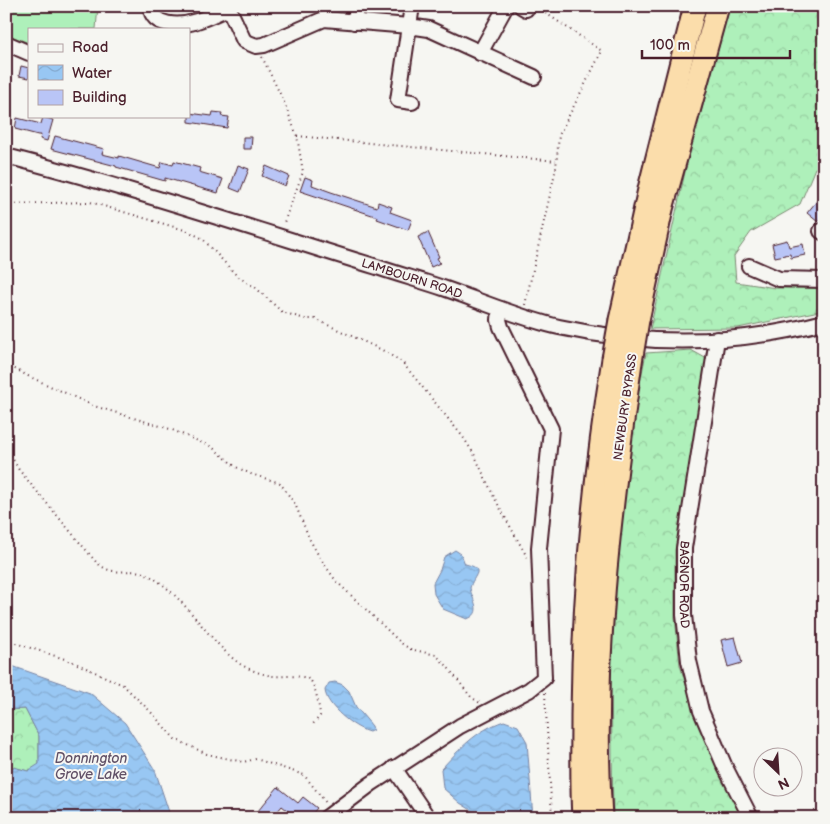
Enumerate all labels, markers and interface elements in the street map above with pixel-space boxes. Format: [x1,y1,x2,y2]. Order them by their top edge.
legend [28,28,190,118]
scale bar [642,28,790,60]
text: 100 m [650,36,690,55]
text: Road [72,38,108,57]
text: Water [72,64,112,83]
text: Building [72,88,127,107]
street label: LAMBOURN ROAD [360,256,464,302]
street label: NEWBURY BYPASS [611,353,640,461]
street label: BAGNOR ROAD [676,539,692,629]
north arrow [752,746,802,796]
water label: Donnington Grove Lake [55,750,128,783]
text: N [775,773,792,793]

